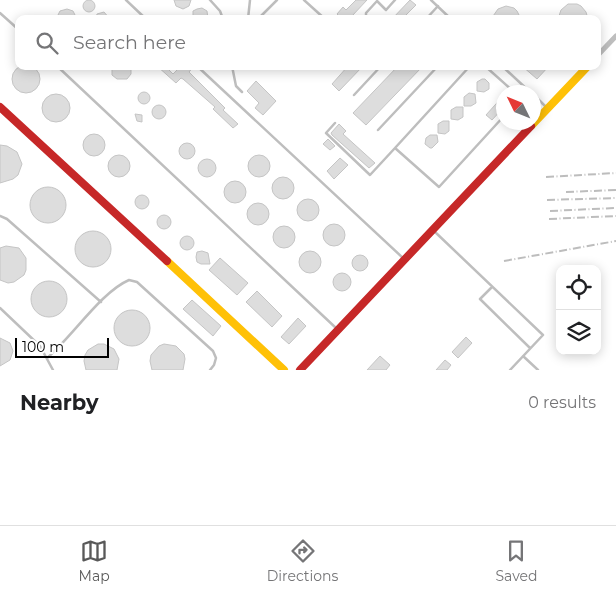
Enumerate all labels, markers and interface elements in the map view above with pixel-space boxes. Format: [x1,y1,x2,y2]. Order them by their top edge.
search box [15,15,601,70]
icon: search [33,29,61,57]
text: Search here [73,31,186,54]
north arrow [496,85,541,130]
map controls [556,265,601,355]
button: locate [556,265,601,310]
button: layers [556,310,601,355]
scale bar [15,335,109,358]
text: 100 m [22,338,64,356]
text: Nearby [20,390,99,415]
text: 0 results [528,393,596,412]
tab: Map [79,537,110,585]
tab: Directions [267,537,338,585]
tab: Saved [495,537,537,585]

